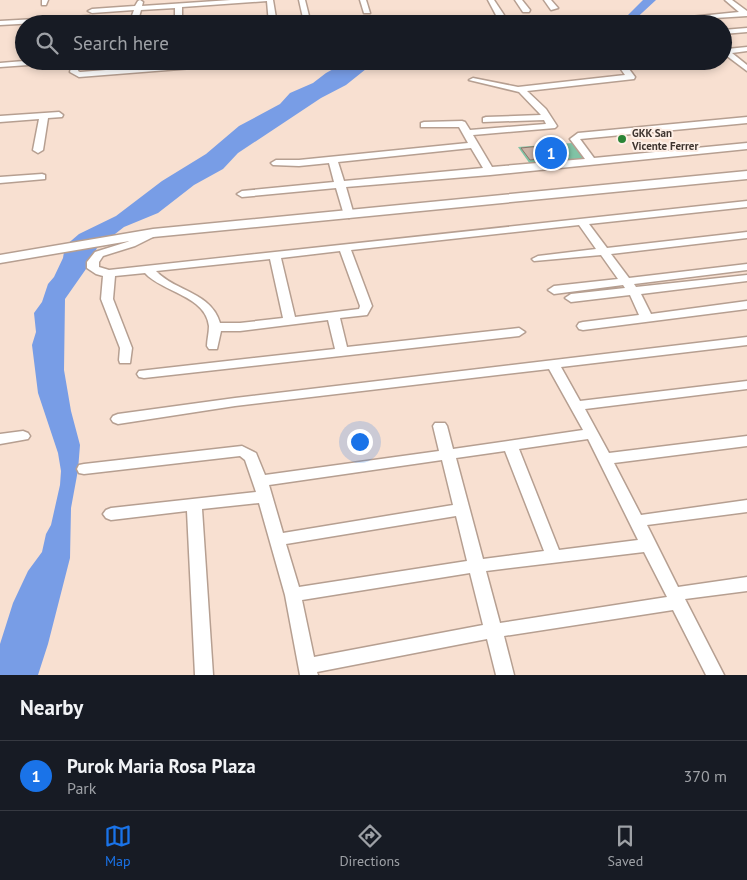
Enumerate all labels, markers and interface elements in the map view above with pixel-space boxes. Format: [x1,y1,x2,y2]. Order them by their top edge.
search box [15,15,732,70]
icon: search [33,29,61,57]
text: Search here [73,31,169,55]
place label: GKK San Vicente Ferrer [631,126,698,153]
marker: GKK San Vicente Ferrer [616,133,628,145]
pin: 1 [535,134,567,172]
your location [347,429,373,455]
text: Nearby [20,694,83,721]
text: Purok Maria Rosa Plaza [67,754,256,778]
text: 1 [31,766,41,786]
text: 370 m [684,766,727,786]
text: Park [67,778,96,798]
tab: Map [104,822,132,870]
tab: Directions [339,822,400,870]
tab: Saved [608,822,643,870]

